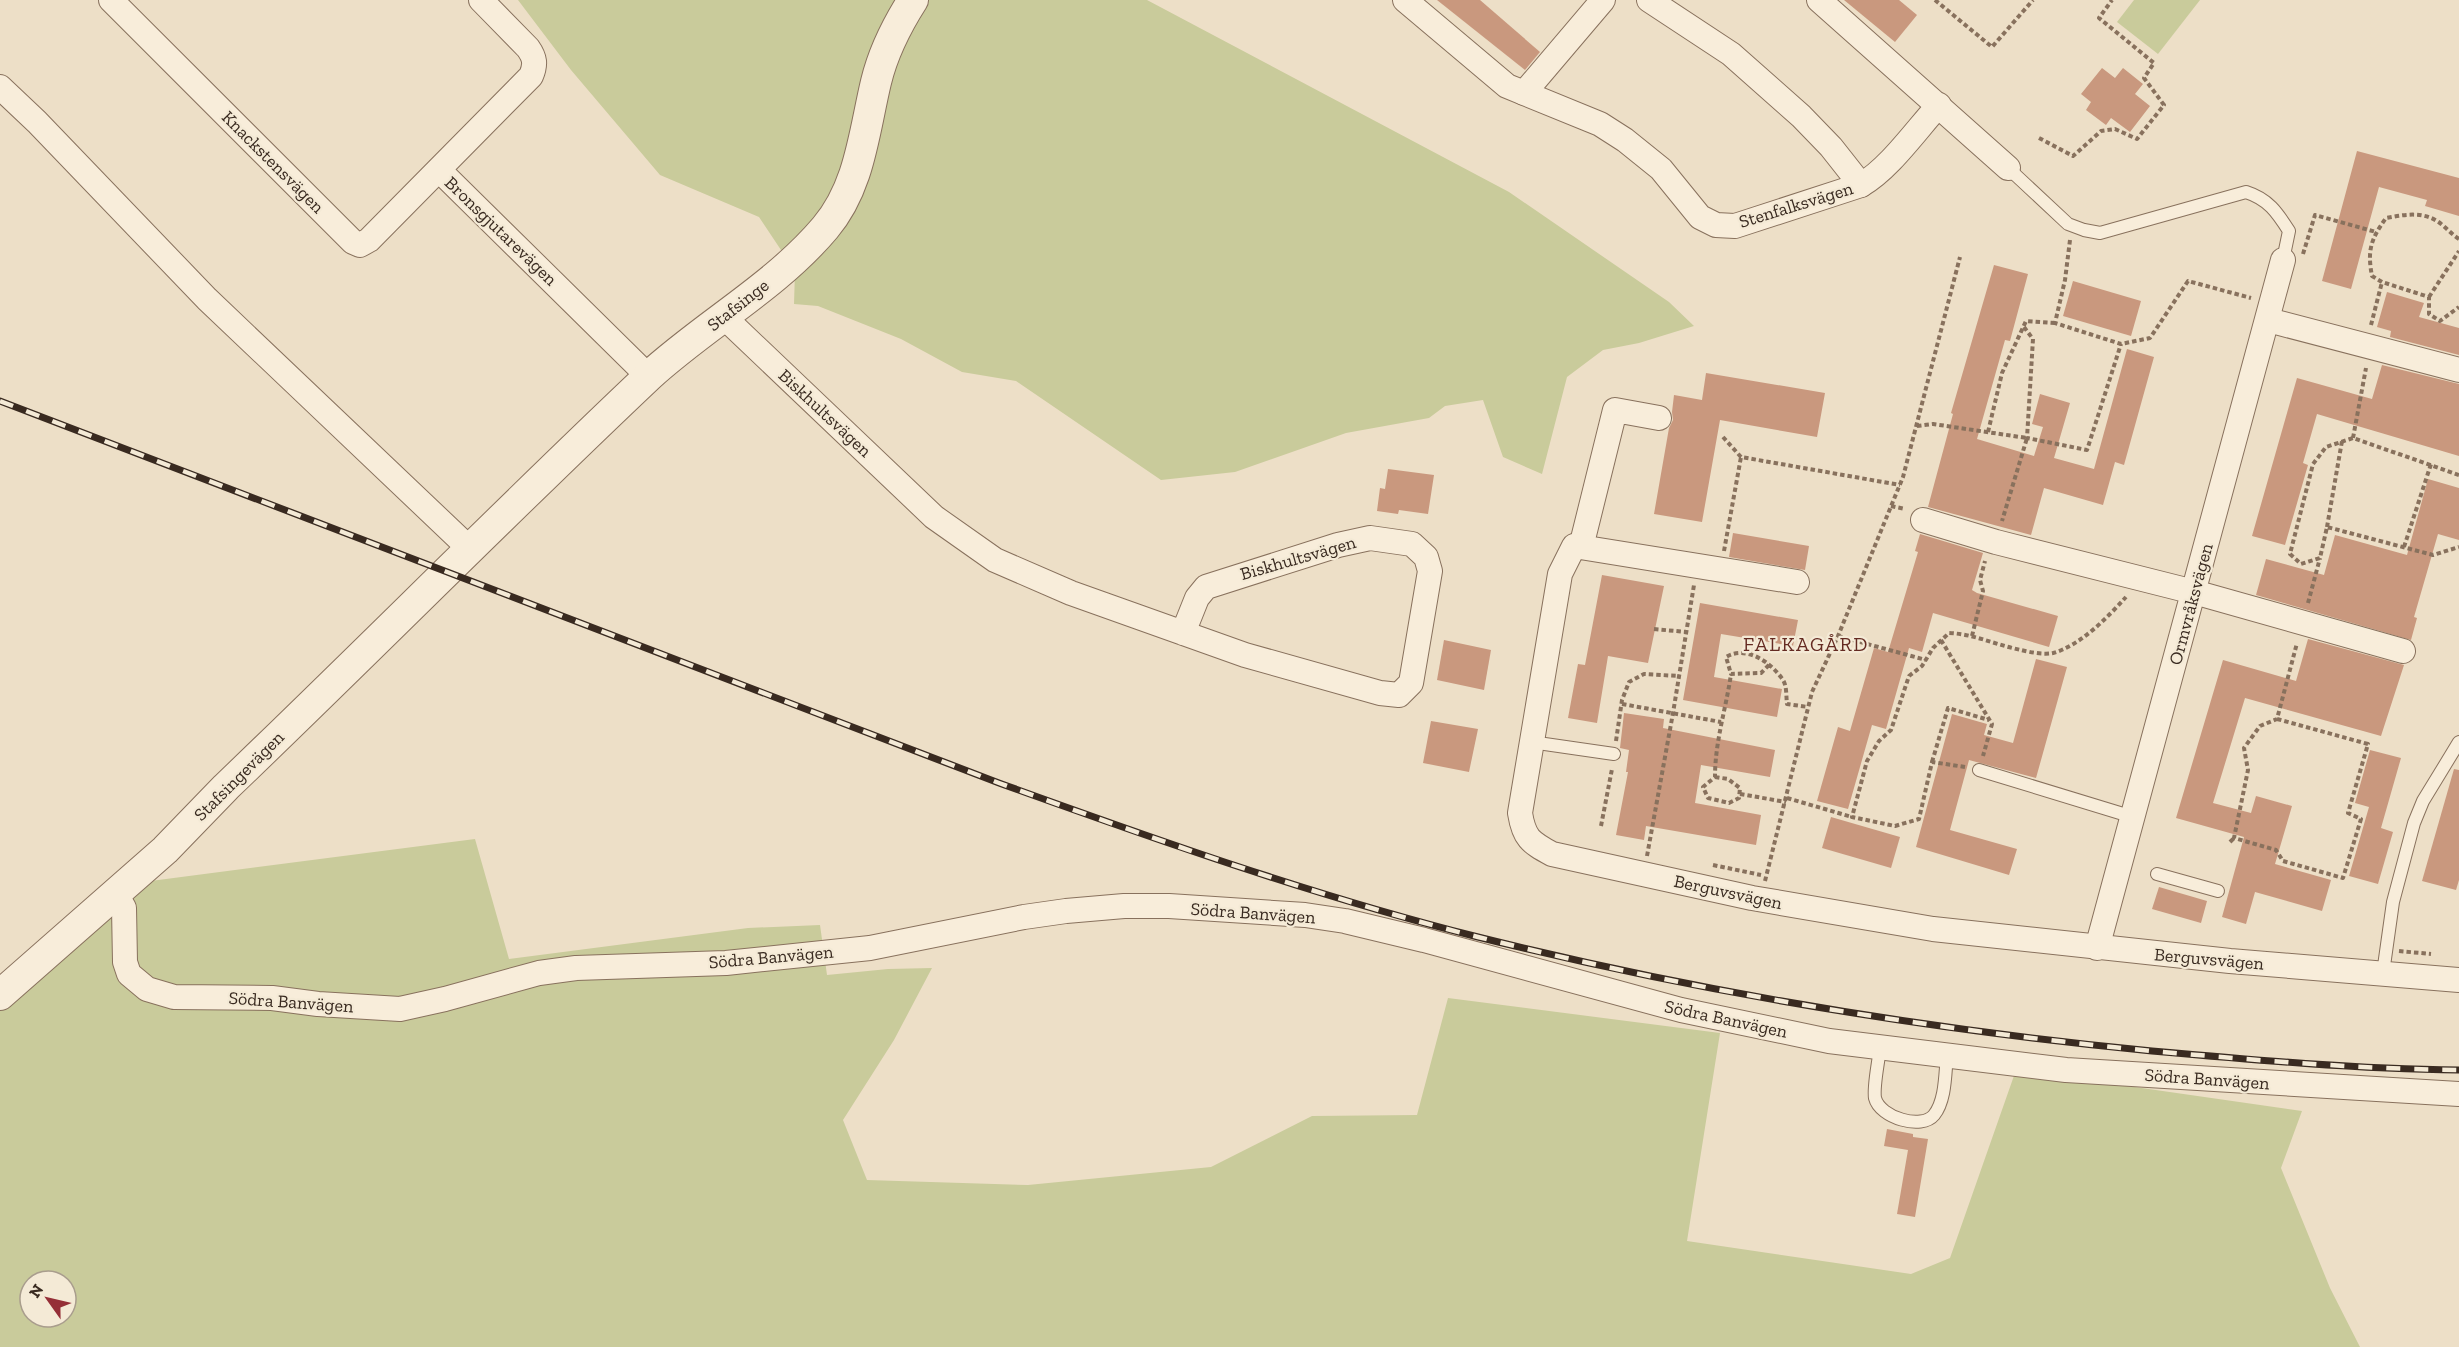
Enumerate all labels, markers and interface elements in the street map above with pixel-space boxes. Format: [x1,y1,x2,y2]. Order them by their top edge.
street label: Knackstensvägen [217,106,329,218]
street label: Bronsgjutarevägen [440,172,562,291]
street label: Stenfalksvägen [1736,177,1856,233]
street label: Stafsinge [703,274,773,336]
street label: Biskhultsvägen [774,364,877,462]
street label: Biskhultsvägen [1238,531,1359,585]
street label: Ormvråksvägen [2164,540,2218,667]
district label: FALKAGÅRD [1743,632,1869,656]
street label: Stafsingevägen [189,726,289,826]
street label: Berguvsvägen [1672,870,1785,914]
street label: Södra Banvägen [1190,898,1317,928]
street label: Södra Banvägen [708,941,835,973]
street label: Berguvsvägen [2153,943,2265,975]
street label: Södra Banvägen [228,987,355,1017]
street label: Södra Banvägen [1663,995,1790,1043]
street label: Södra Banvägen [2144,1064,2271,1094]
north arrow [18,1269,78,1329]
text: N [25,1281,47,1301]

